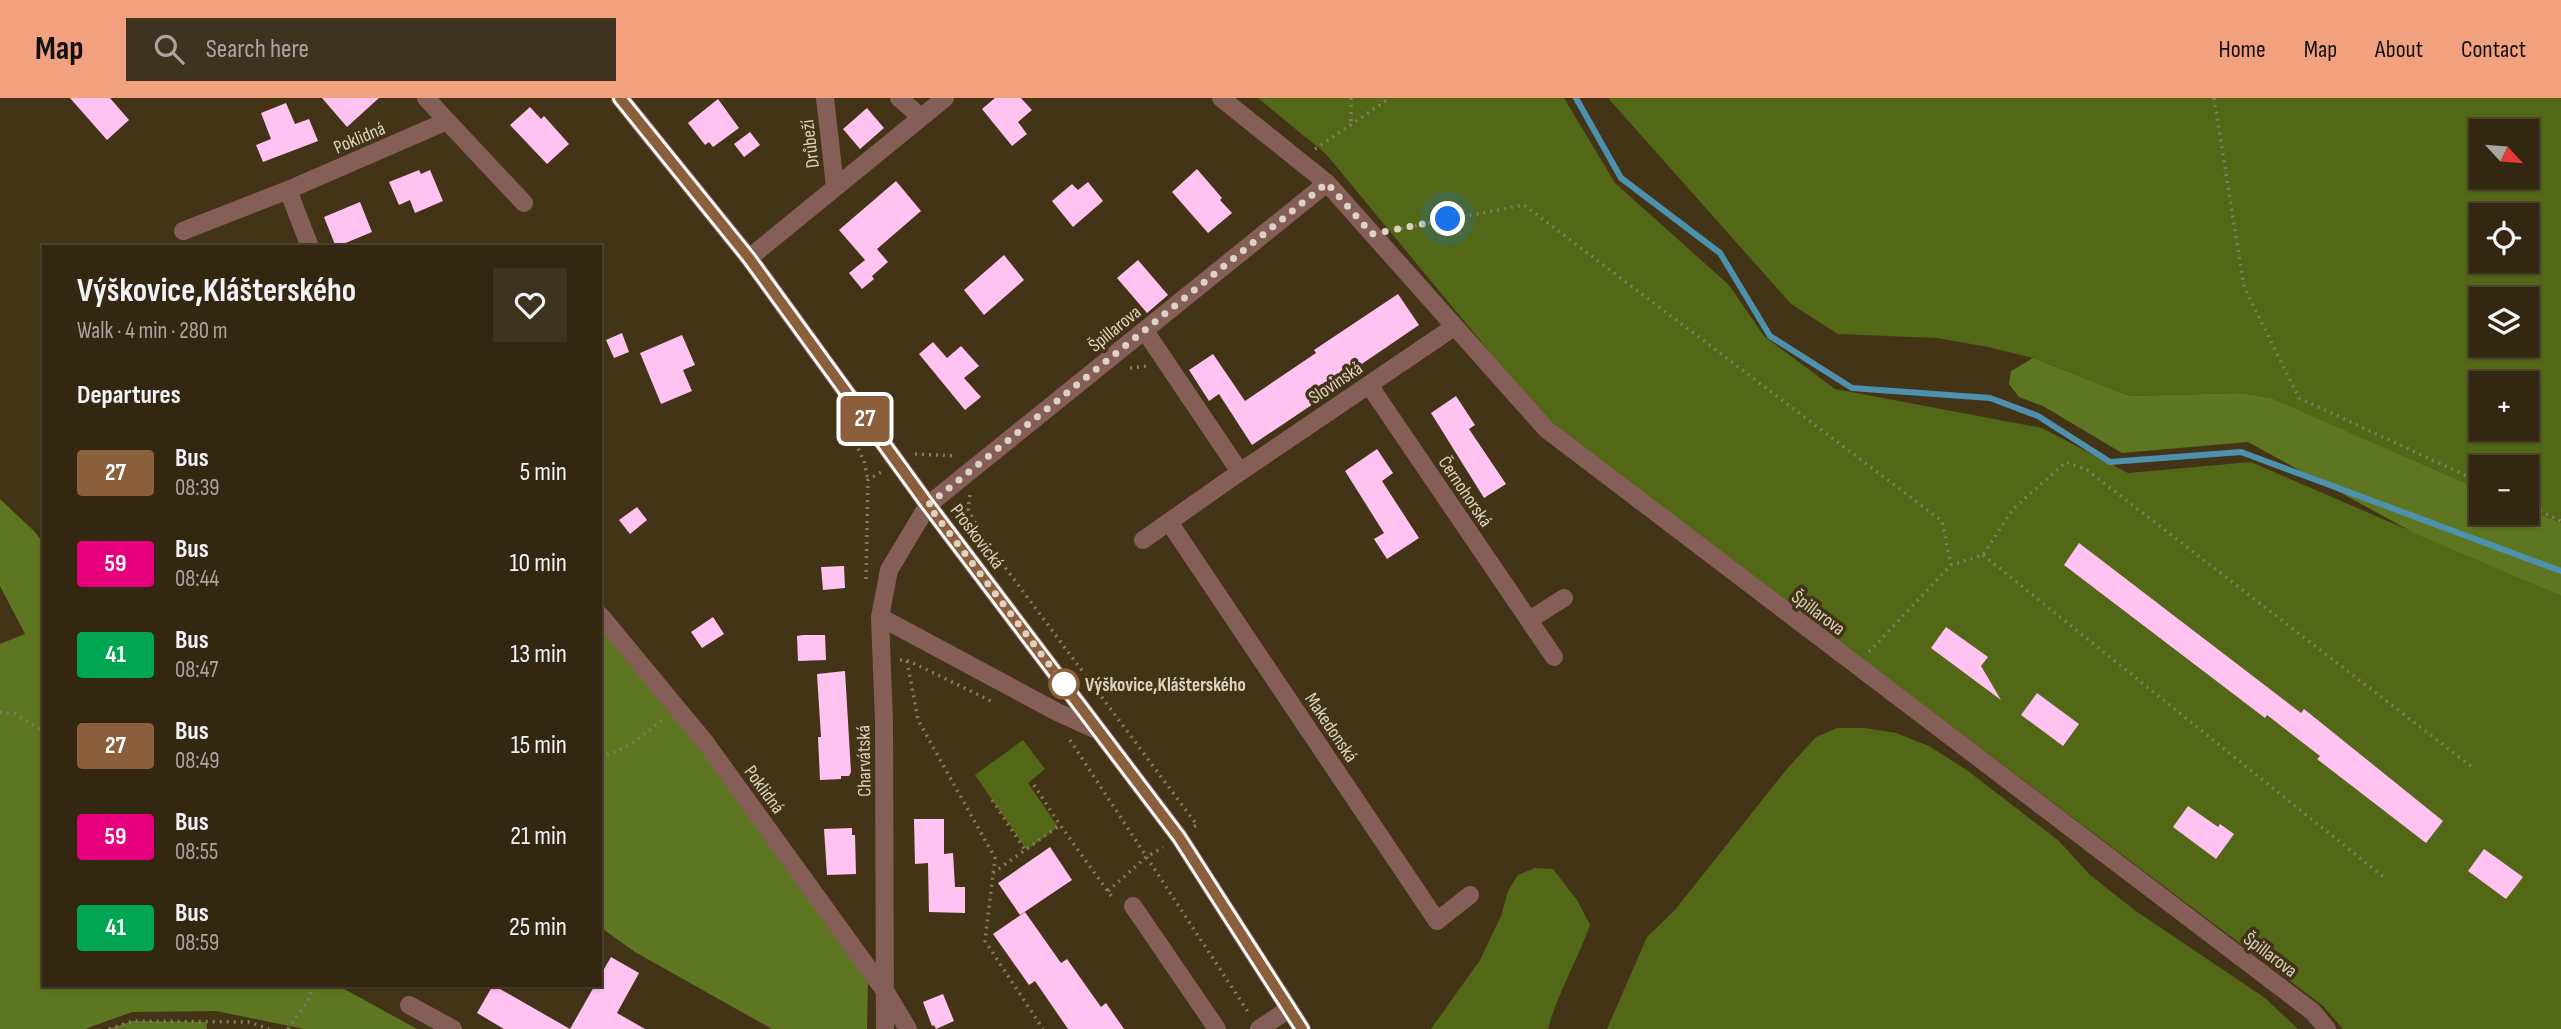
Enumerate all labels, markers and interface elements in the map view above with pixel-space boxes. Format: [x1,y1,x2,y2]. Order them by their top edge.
search box [126,18,616,81]
text: Map [35,29,84,69]
icon: search [150,30,188,68]
text: Search here [206,34,309,65]
text: Home [2218,35,2266,64]
text: Map [2304,35,2337,64]
text: About [2375,35,2423,64]
text: Contact [2461,35,2526,64]
street label: Poklidná [330,117,389,160]
street label: Drůbeží [796,118,825,169]
north arrow [2469,119,2539,189]
map controls [2469,119,2539,525]
your location [1430,201,1465,236]
button: locate [2469,203,2539,273]
button: heart [493,268,567,342]
text: Výškovice,Klášterského [77,271,356,311]
button: layers [2469,287,2539,357]
street label: Špillarova [1084,301,1146,357]
text: Walk · 4 min · 280 m [77,317,227,345]
street label: Slovinská [1305,357,1367,410]
button: + [2469,371,2539,441]
text: Departures [77,380,181,411]
line badge: 27 [834,396,896,442]
text: 27 [855,404,876,433]
text: Bus [175,443,209,474]
street label: Černohorská [1433,452,1497,532]
button: − [2469,455,2539,525]
text: 5 min [520,457,567,488]
text: 27 [105,458,126,487]
text: 08:39 [175,474,220,502]
street label: Proskovická [945,500,1009,574]
text: Bus [175,534,209,565]
text: 10 min [510,548,567,579]
text: 59 [105,549,126,578]
text: 08:44 [175,565,219,593]
street label: Špillarova [1787,586,1849,641]
text: Bus [175,625,209,656]
text: 13 min [510,639,567,670]
text: 41 [105,640,126,669]
text: 08:47 [175,656,218,684]
marker: Výškovice,Klášterského [1049,669,1079,699]
place label: Výškovice,Klášterského [1085,674,1246,697]
street label: Makedonská [1299,689,1362,767]
text: Bus [175,716,209,747]
street label: Charvátská [852,725,877,797]
text: 15 min [511,730,567,761]
text: 27 [105,731,126,760]
text: 08:49 [175,747,220,775]
street label: Poklidná [739,761,789,818]
text: Bus [175,807,209,838]
text: 21 min [510,821,567,852]
text: 59 [105,822,126,851]
text: 08:55 [175,838,218,866]
text: Bus [175,898,209,929]
text: 25 min [509,912,567,943]
text: 41 [105,913,126,942]
street label: Špillarova [2239,928,2301,983]
text: 08:59 [175,929,219,957]

